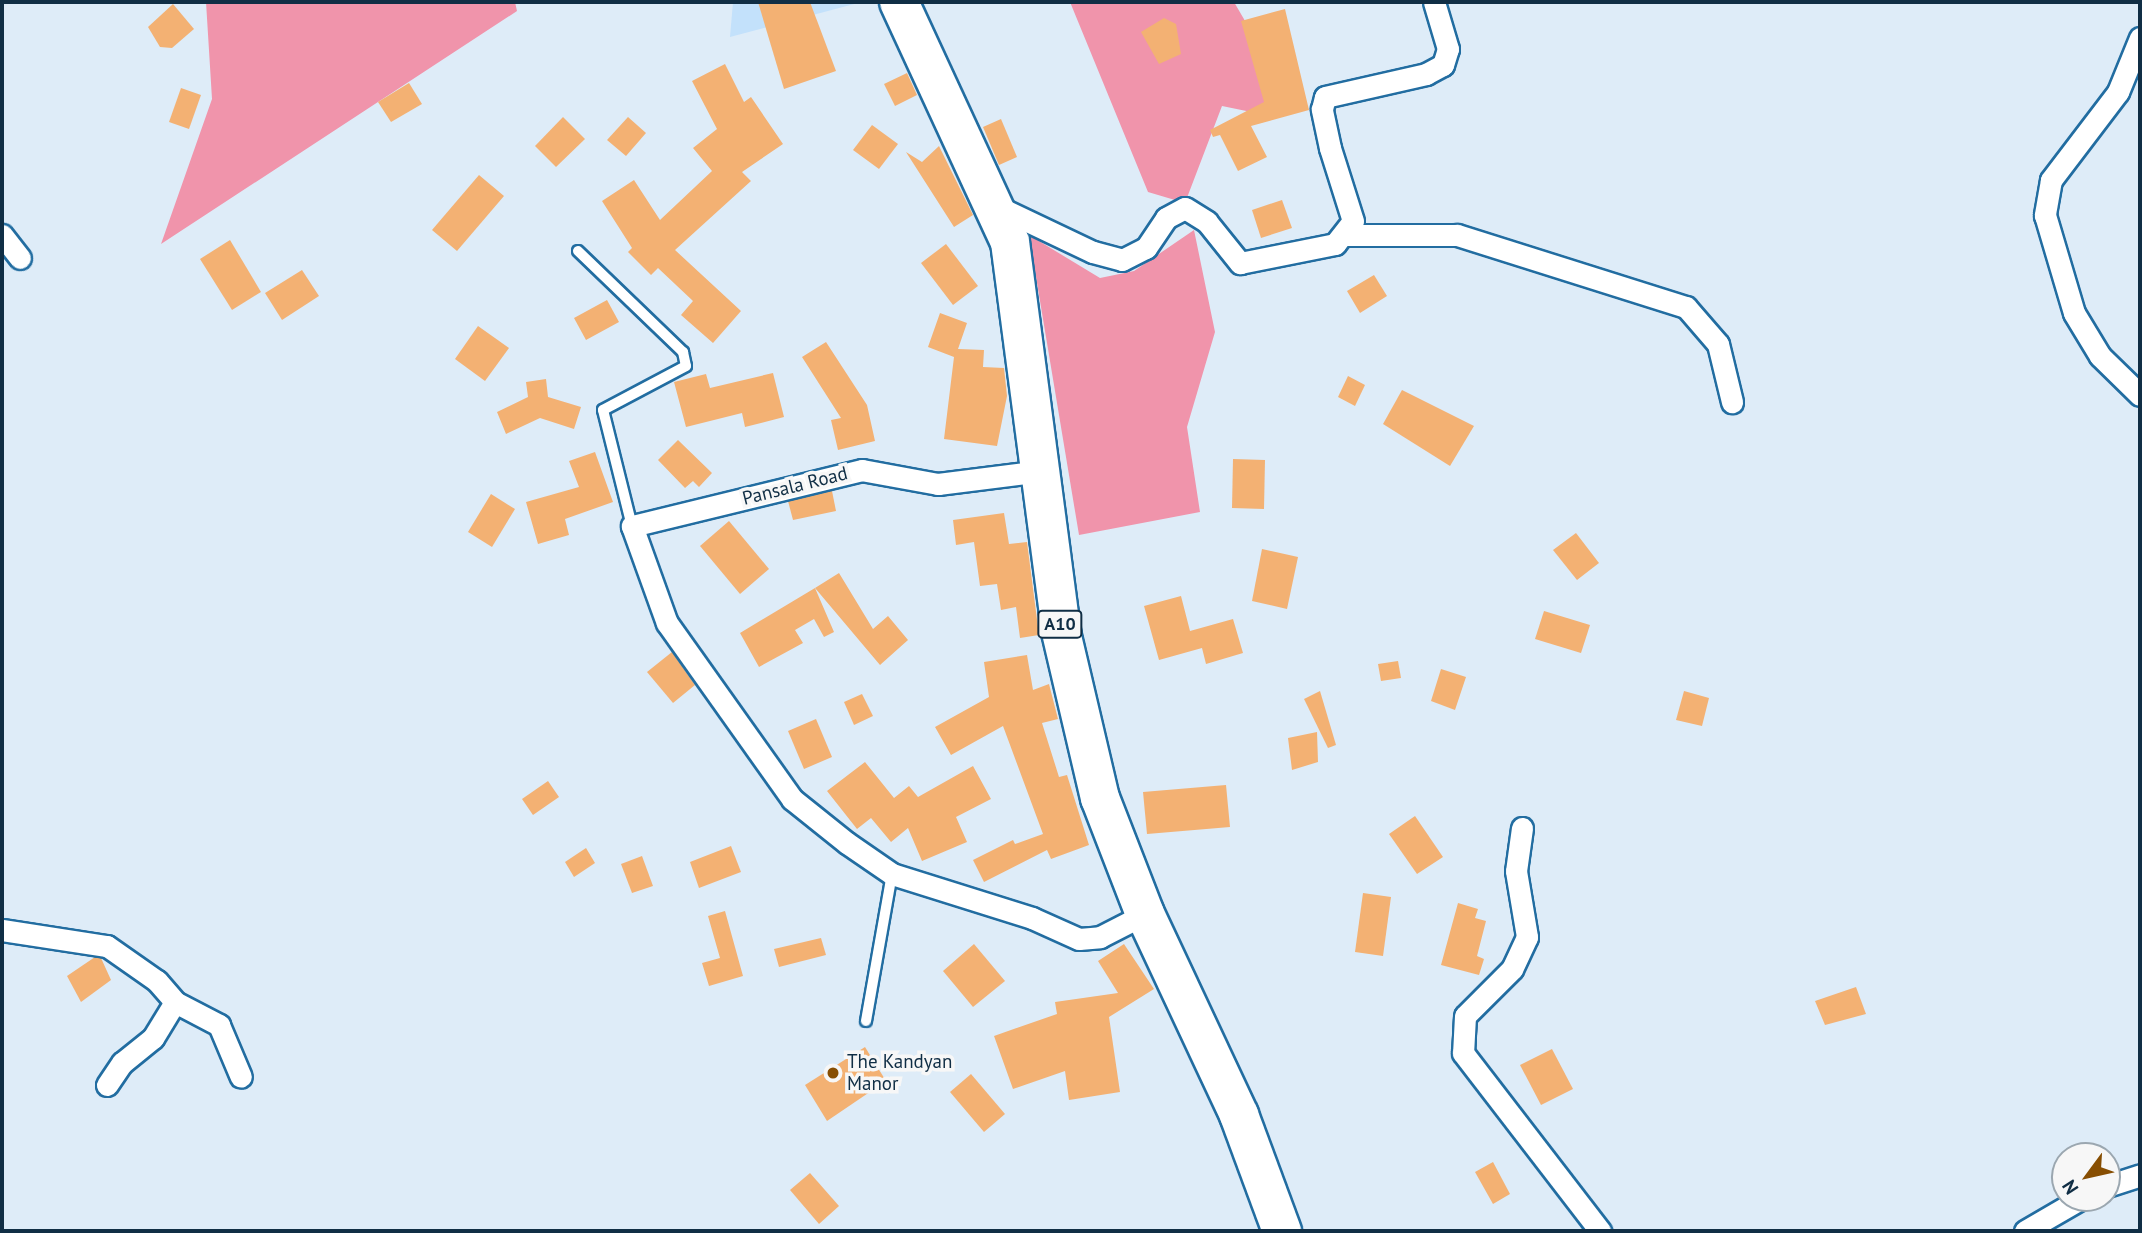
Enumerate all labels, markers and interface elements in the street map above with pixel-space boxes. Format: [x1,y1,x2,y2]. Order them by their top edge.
street label: Pansala Road [740,462,850,510]
road number: A10 [1037,610,1083,638]
place label: The Kandyan Manor [847,1051,952,1095]
marker: The Kandyan Manor [825,1065,841,1081]
north arrow [2051,1142,2121,1212]
text: N [2057,1176,2084,1199]

